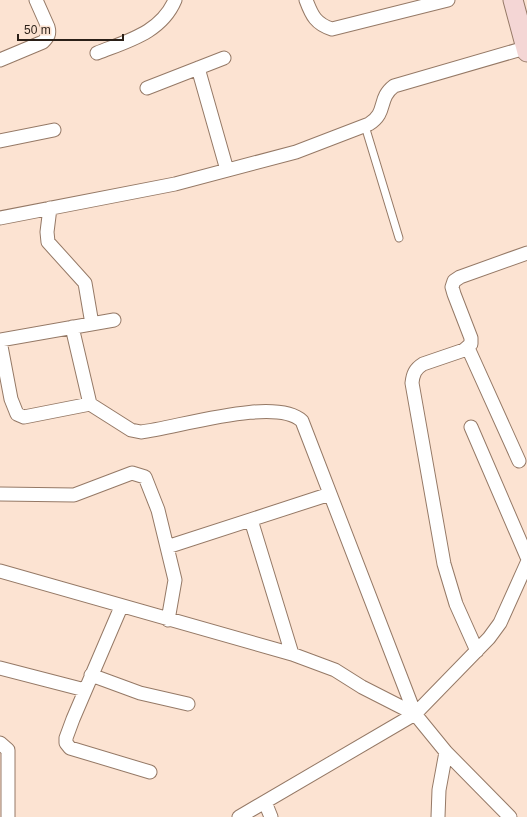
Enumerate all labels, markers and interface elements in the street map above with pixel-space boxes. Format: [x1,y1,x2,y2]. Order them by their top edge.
scale bar [18,16,123,42]
text: 50 m [24,23,51,37]

